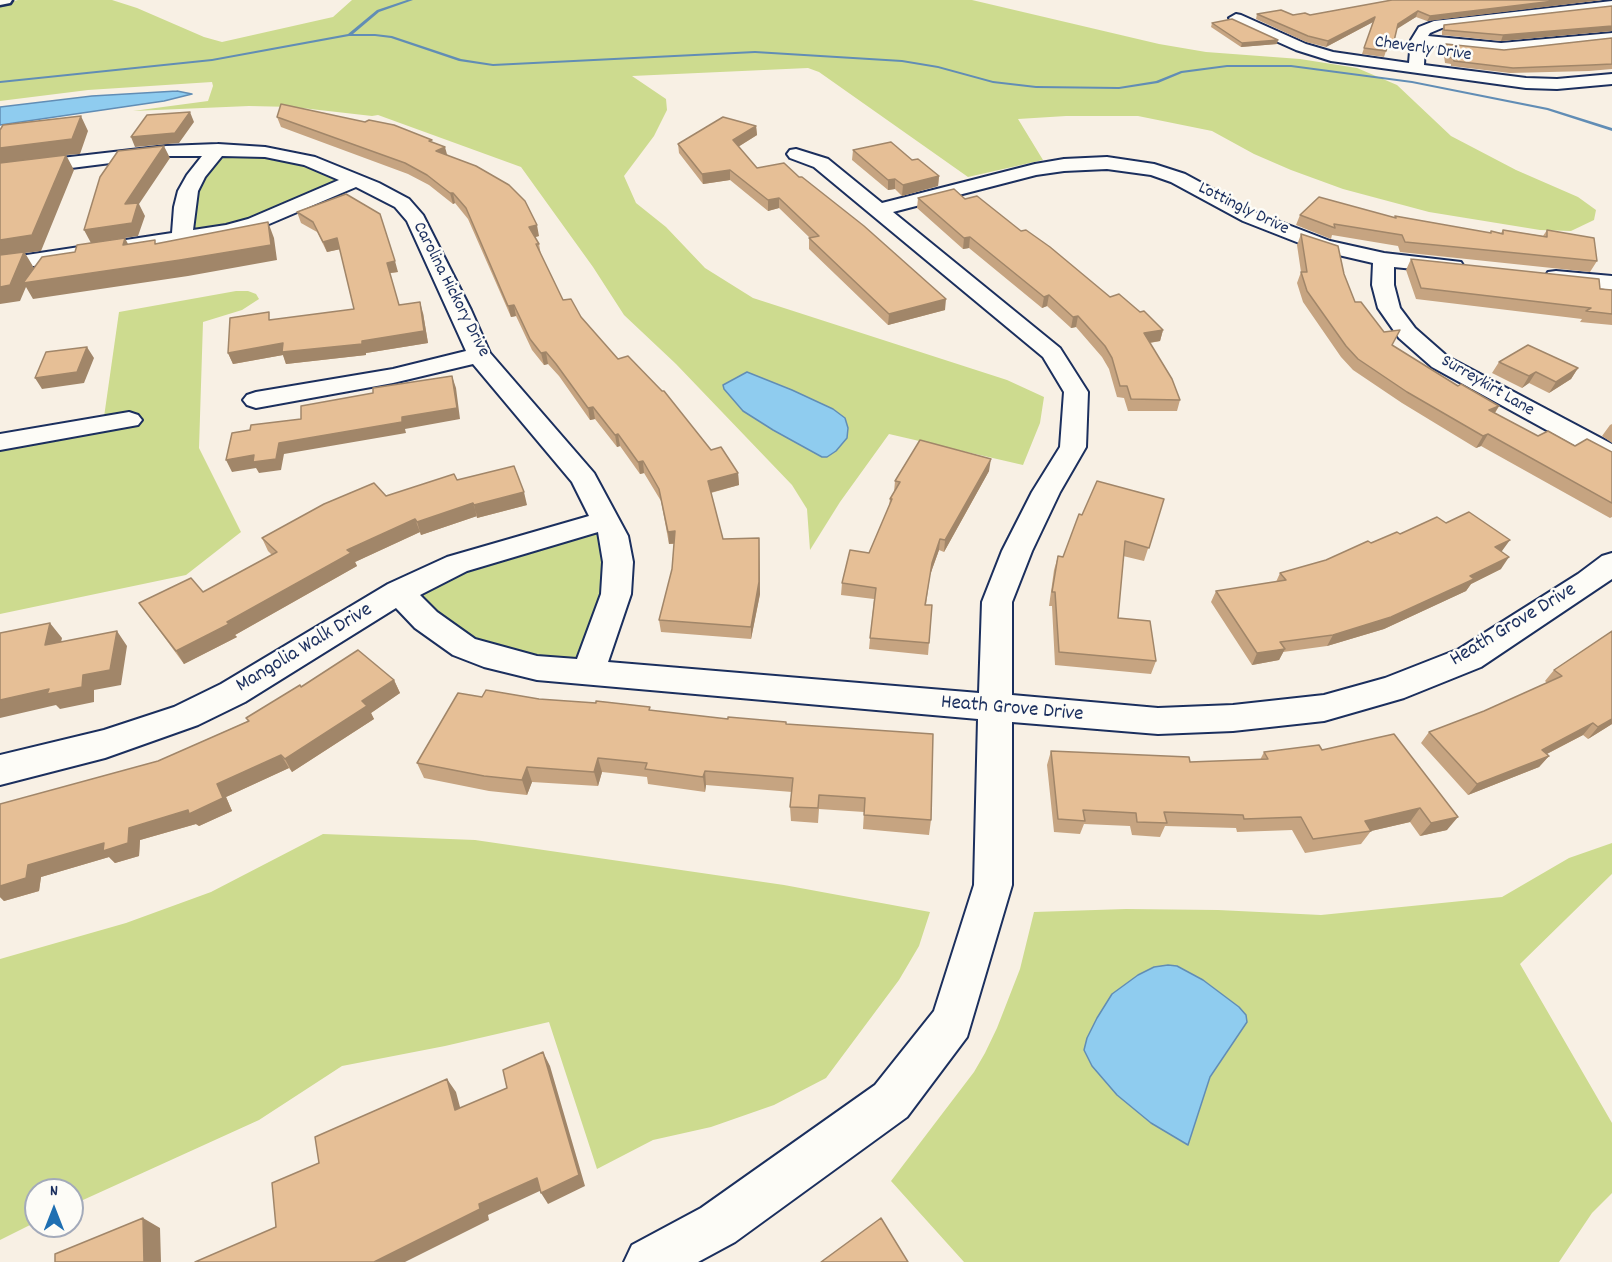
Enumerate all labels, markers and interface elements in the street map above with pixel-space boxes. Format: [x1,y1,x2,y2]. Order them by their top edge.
street label: Cheverly Drive [1373,33,1473,67]
street label: Lottingly Drive [1194,179,1292,241]
street label: Carolina Hickory Drive [407,219,493,361]
street label: Surreykirt Lane [1436,352,1538,422]
street label: Heath Grove Drive [1446,578,1582,674]
street label: Mangolia Walk Drive [232,598,378,700]
street label: Heath Grove Drive [940,691,1084,729]
north arrow [24,1178,84,1238]
text: N [50,1180,58,1203]

